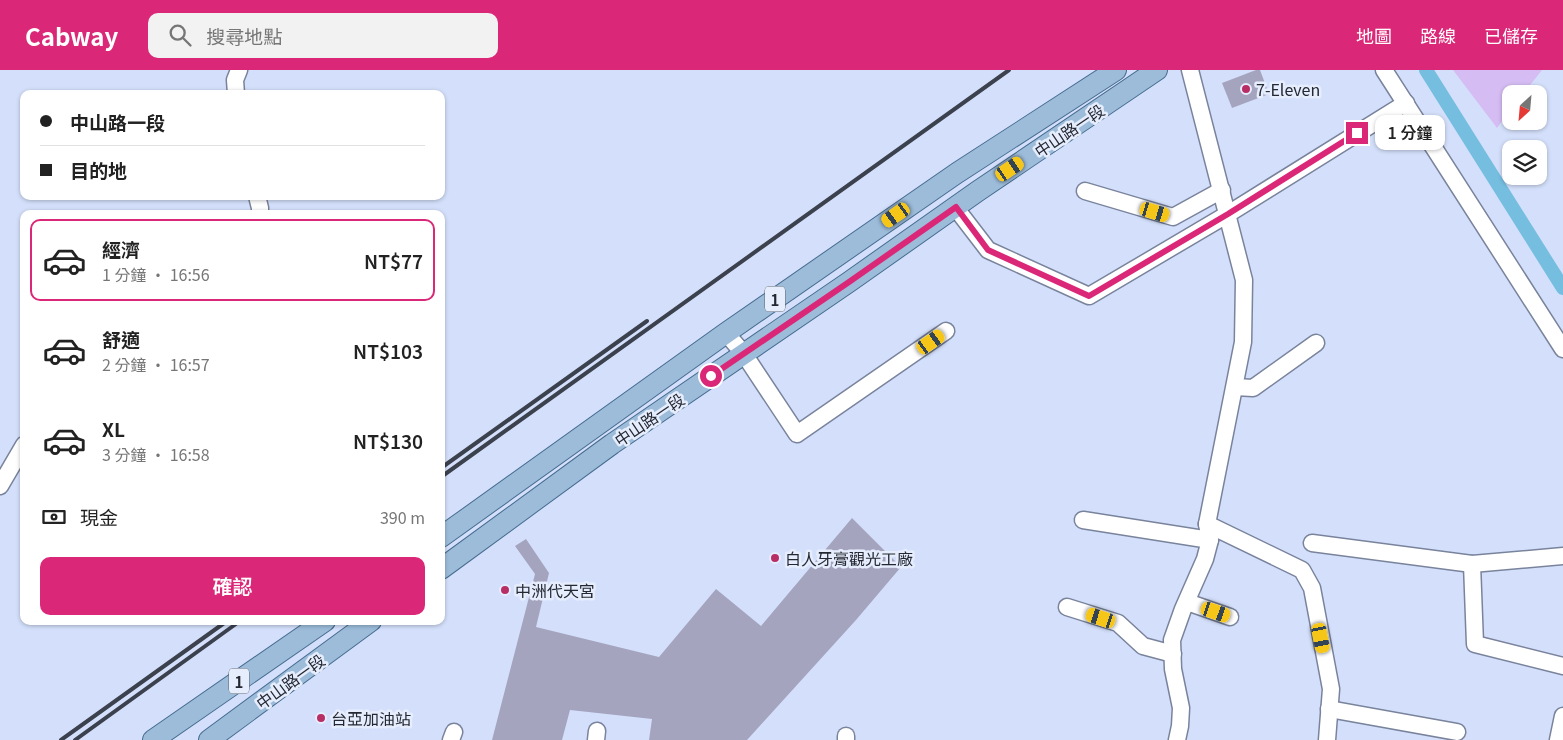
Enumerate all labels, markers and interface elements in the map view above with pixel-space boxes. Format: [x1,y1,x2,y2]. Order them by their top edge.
search box [148,13,498,58]
text: Cabway [25,18,118,53]
icon: search [166,21,194,49]
text: 搜尋地點 [206,22,282,49]
text: 地圖 [1356,22,1392,48]
text: 路線 [1420,22,1456,48]
text: 已儲存 [1484,22,1538,48]
place label: 7-Eleven [1256,77,1320,101]
marker: 7-Eleven [1240,83,1252,95]
north arrow [1502,85,1548,130]
map controls [1502,85,1547,185]
street label: 中山路一段 [1029,98,1109,162]
text: 中山路一段 [70,108,165,135]
callout: 1 分鐘 [1374,116,1444,150]
text: 1 分鐘 [1388,120,1432,144]
route end [1346,122,1368,144]
button: layers [1502,140,1547,185]
car [993,154,1026,184]
text: 目的地 [70,156,127,183]
car [879,200,912,230]
car [1138,200,1171,224]
text: 經濟 [102,235,140,262]
icon: car [42,238,87,283]
text: NT$77 [364,247,423,274]
text: 1 分鐘 · 16:56 [102,262,210,286]
road number: 1 [765,286,785,312]
text: 舒適 [102,325,140,352]
car [914,327,947,357]
icon: car [42,328,87,373]
text: NT$103 [353,337,423,364]
text: 2 分鐘 · 16:57 [102,352,210,376]
route start [700,365,722,387]
street label: 中山路一段 [609,387,689,451]
text: XL [102,415,125,442]
icon: car [42,418,87,463]
text: NT$130 [353,427,423,454]
text: 3 分鐘 · 16:58 [102,442,210,466]
icon: cash [40,503,68,531]
text: 現金 [80,503,118,530]
text: 390 m [380,505,425,529]
place label: 白人牙膏觀光工廠 [785,546,913,570]
marker: 白人牙膏觀光工廠 [769,552,781,564]
button: 確認 [40,557,425,615]
place label: 中洲代天宮 [515,578,595,602]
marker: 中洲代天宮 [499,584,511,596]
car [1199,600,1232,624]
car [1084,606,1117,630]
car [1310,622,1331,654]
street label: 中山路一段 [251,648,329,714]
road number: 1 [229,668,249,694]
place label: 台亞加油站 [331,706,411,730]
marker: 台亞加油站 [315,712,327,724]

